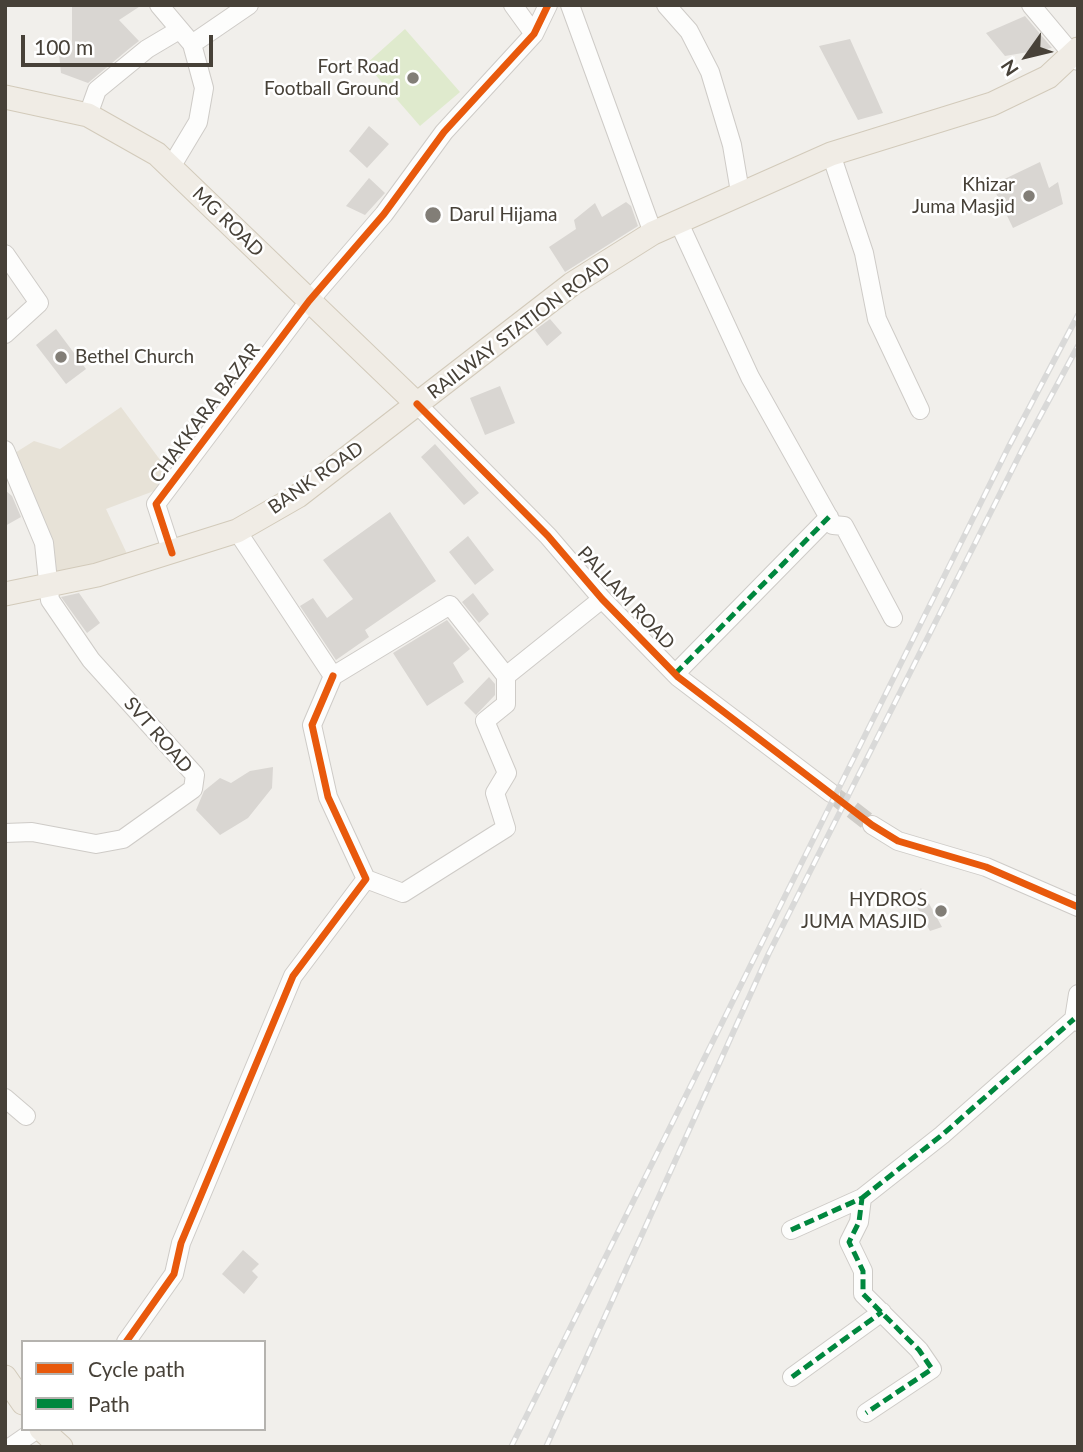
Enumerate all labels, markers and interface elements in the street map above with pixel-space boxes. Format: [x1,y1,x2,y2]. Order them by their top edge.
scale bar [24,21,217,65]
north arrow [992,21,1062,91]
text: 100 m [34,34,93,59]
place label: Fort Road Football Ground [264,56,399,100]
text: N [996,56,1023,81]
marker: Fort Road Football Ground [405,70,421,86]
place label: Khizar Juma Masjid [912,174,1015,218]
street label: MG ROAD [188,182,268,262]
marker: Khizar Juma Masjid [1021,188,1037,204]
place label: Darul Hijama [449,204,557,226]
marker: Darul Hijama [423,205,443,225]
street label: RAILWAY STATION ROAD [423,252,615,404]
street label: CHAKKARA BAZAR [145,339,265,487]
place label: Bethel Church [75,346,194,368]
marker: Bethel Church [53,349,69,365]
street label: BANK ROAD [264,437,368,519]
street label: PALLAM ROAD [573,542,679,654]
street label: SVT ROAD [119,692,197,778]
place label: HYDROS JUMA MASJID [801,889,927,933]
marker: HYDROS JUMA MASJID [933,903,949,919]
legend [21,1340,266,1431]
text: Cycle path [88,1356,185,1381]
text: Path [88,1391,130,1416]

